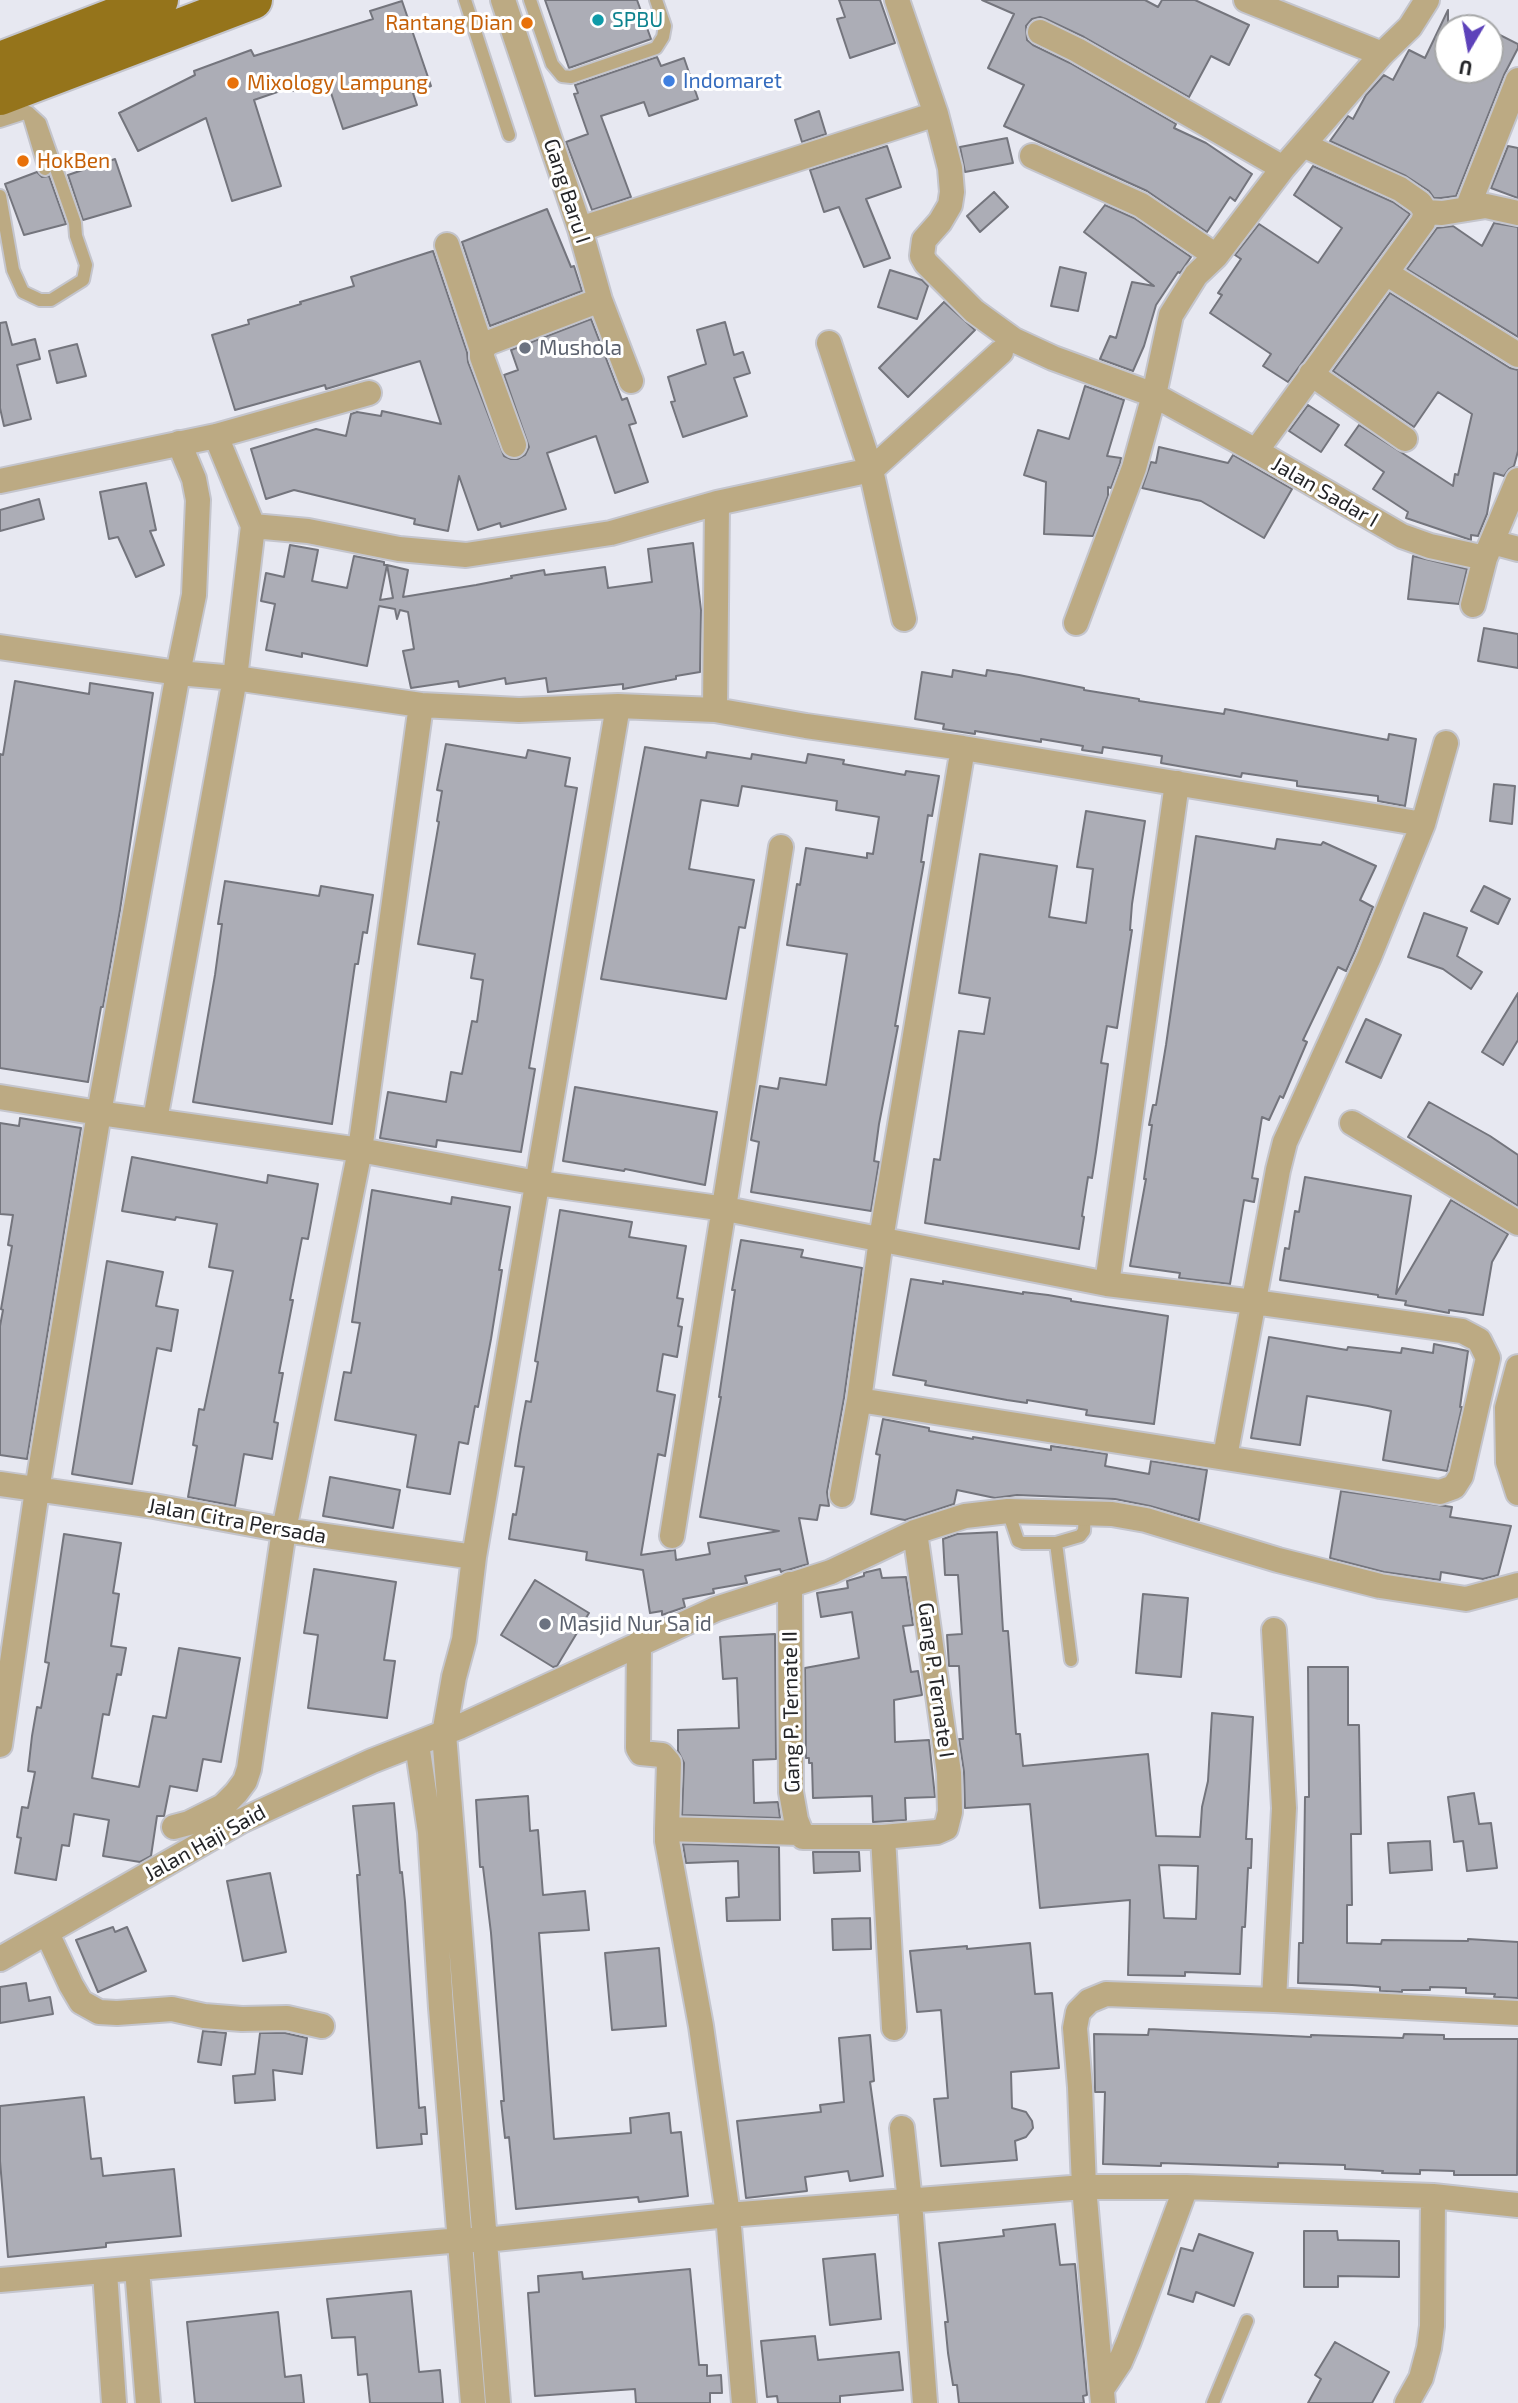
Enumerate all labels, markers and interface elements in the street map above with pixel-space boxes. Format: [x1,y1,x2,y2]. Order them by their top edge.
place label: SPBU [612,7,663,33]
place label: Rantang Dian [385,10,513,36]
marker: SPBU [590,12,606,28]
north arrow [1434,14,1504,84]
marker: Rantang Dian [519,15,535,31]
text: U [1457,56,1474,81]
place label: Indomaret [683,68,782,94]
place label: Mixology Lampung [247,70,428,96]
marker: Indomaret [661,73,677,89]
marker: Mixology Lampung [225,75,241,91]
street label: Gang Baru I [538,136,596,246]
place label: HokBen [37,148,110,174]
marker: HokBen [15,153,31,169]
place label: Mushola [539,335,622,361]
marker: Mushola [517,340,533,356]
street label: Jalan Sadar I [1267,451,1383,533]
street label: Jalan Citra Persada [146,1493,328,1549]
street label: Gang P. Ternate I [913,1601,959,1759]
place label: Masjid Nur Sa id [559,1611,712,1637]
marker: Masjid Nur Sa id [537,1616,553,1632]
street label: Gang P. Ternate II [777,1631,805,1793]
street label: Jalan Haji Said [140,1799,270,1887]

